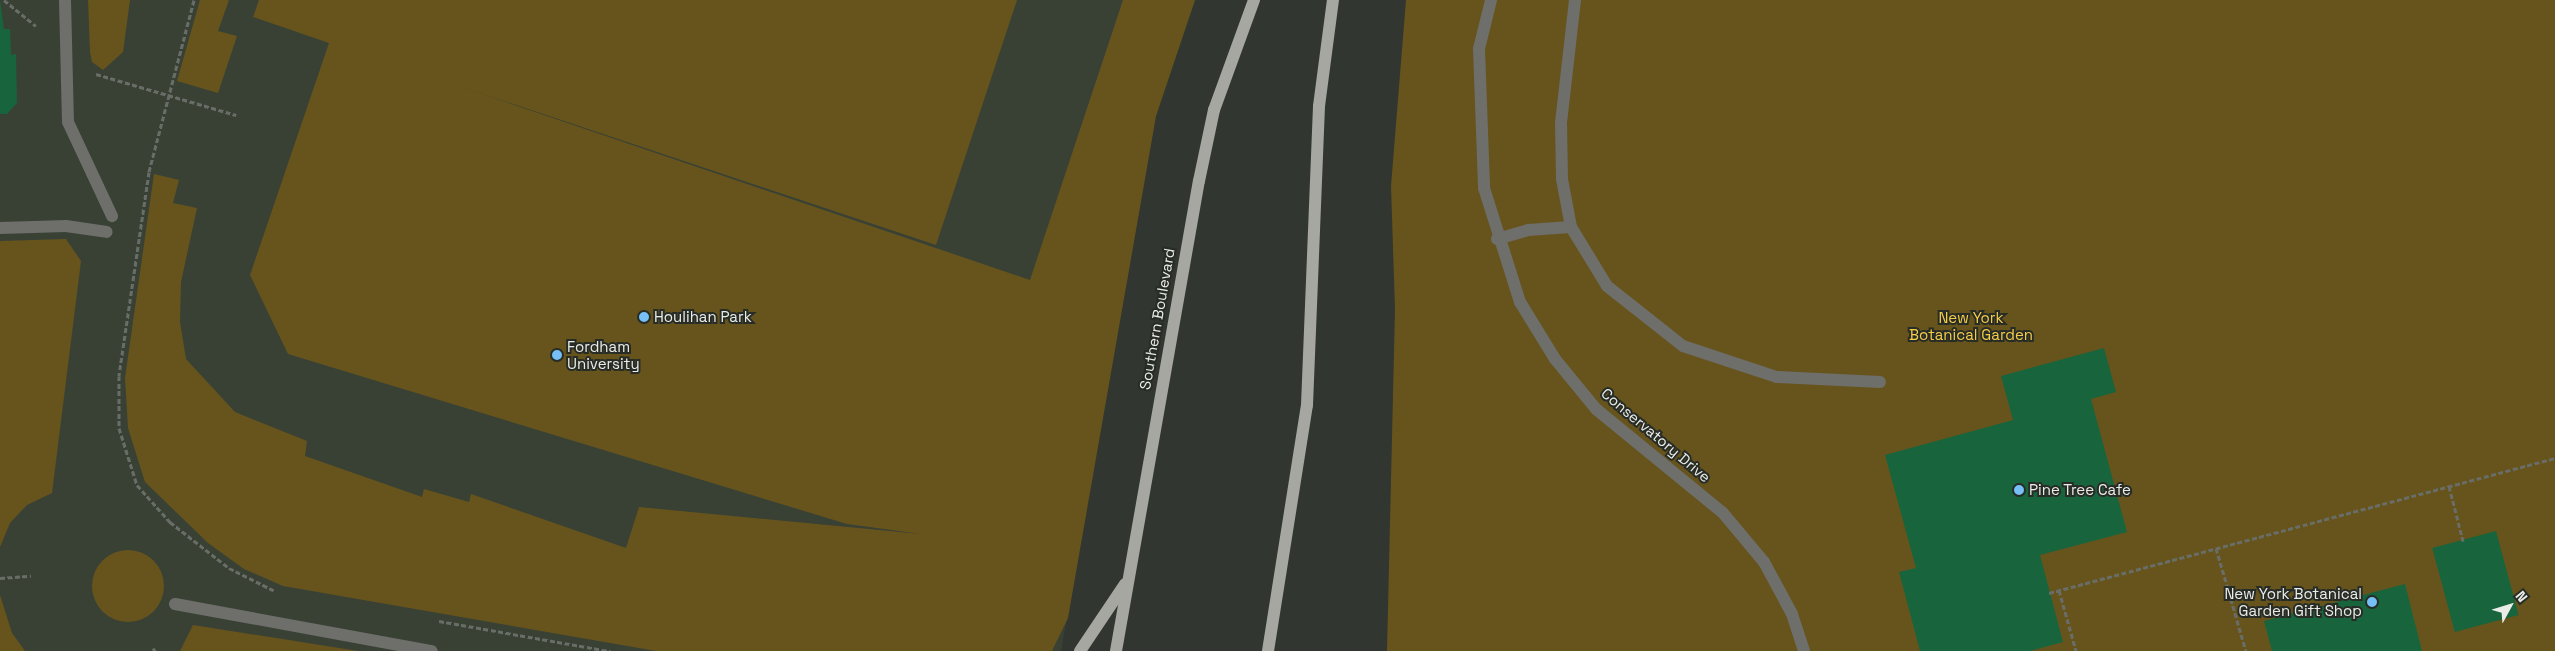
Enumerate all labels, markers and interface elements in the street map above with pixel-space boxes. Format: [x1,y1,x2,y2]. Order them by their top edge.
street label: Southern Boulevard [1136,247,1178,391]
place label: Houlihan Park [654,308,752,326]
park label: New York Botanical Garden [1909,308,2033,343]
marker: Houlihan Park [638,311,650,323]
place label: Fordham University [567,337,640,372]
marker: Fordham University [551,349,563,361]
street label: Conservatory Drive [1598,384,1714,486]
place label: Pine Tree Cafe [2029,481,2131,499]
marker: Pine Tree Cafe [2013,484,2025,496]
north arrow [2485,581,2535,631]
place label: New York Botanical Garden Gift Shop [2224,584,2362,619]
text: N [2512,587,2532,606]
marker: New York Botanical Garden Gift Shop [2366,596,2378,608]

